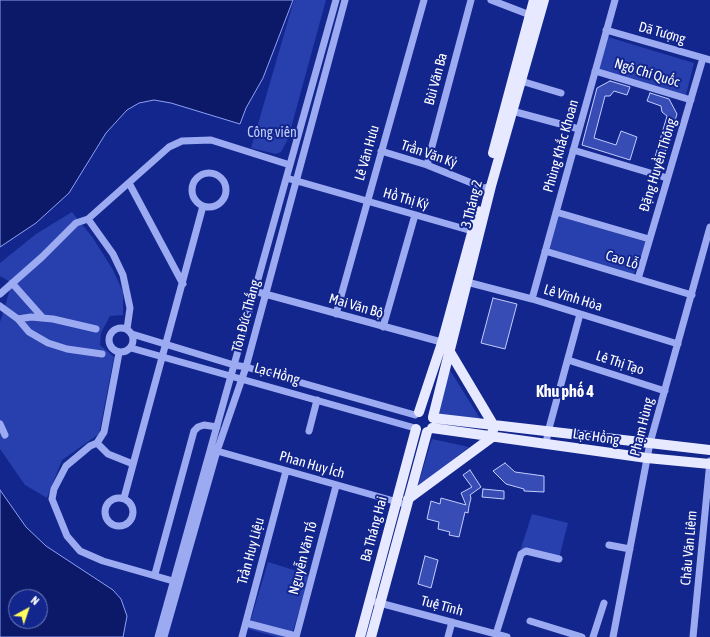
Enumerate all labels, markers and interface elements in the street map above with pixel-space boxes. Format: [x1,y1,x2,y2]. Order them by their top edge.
street label: Dã Tượng [637,18,687,48]
street label: Bùi Văn Ba [421,51,451,107]
street label: Ngô Chí Quốc [612,55,682,91]
street label: Phùng Khắc Khoan [540,98,582,194]
street label: Đặng Huyền Thông [636,116,680,214]
street label: Lê Văn Hưu [351,123,383,183]
park label: Công viên [247,125,297,141]
street label: Trần Văn Kỷ [399,137,459,171]
street label: 3 Tháng 2 [458,178,486,230]
street label: Hồ Thị Kỷ [381,184,431,214]
street label: Cao Lỗ [604,247,640,273]
street label: Tôn Đức Thắng [228,278,264,354]
street label: Lê Vĩnh Hòa [542,281,604,315]
street label: Mai Văn Bộ [327,290,385,322]
street label: Lê Thị Tạo [594,347,646,379]
street label: Lạc Hồng [252,360,302,388]
district label: Khu phố 4 [536,382,594,402]
street label: Phạm Hùng [627,396,657,458]
street label: Lạc Hồng [572,425,620,449]
street label: Phan Huy Ích [277,448,347,482]
street label: Ba Tháng Hai [357,495,391,563]
street label: Châu Văn Liêm [677,510,701,586]
street label: Trần Huy Liệu [234,516,268,586]
street label: Nguyễn Văn Tố [285,519,321,597]
north arrow [8,589,48,629]
street label: Tuệ Tĩnh [419,592,465,620]
text: N [29,594,41,607]

